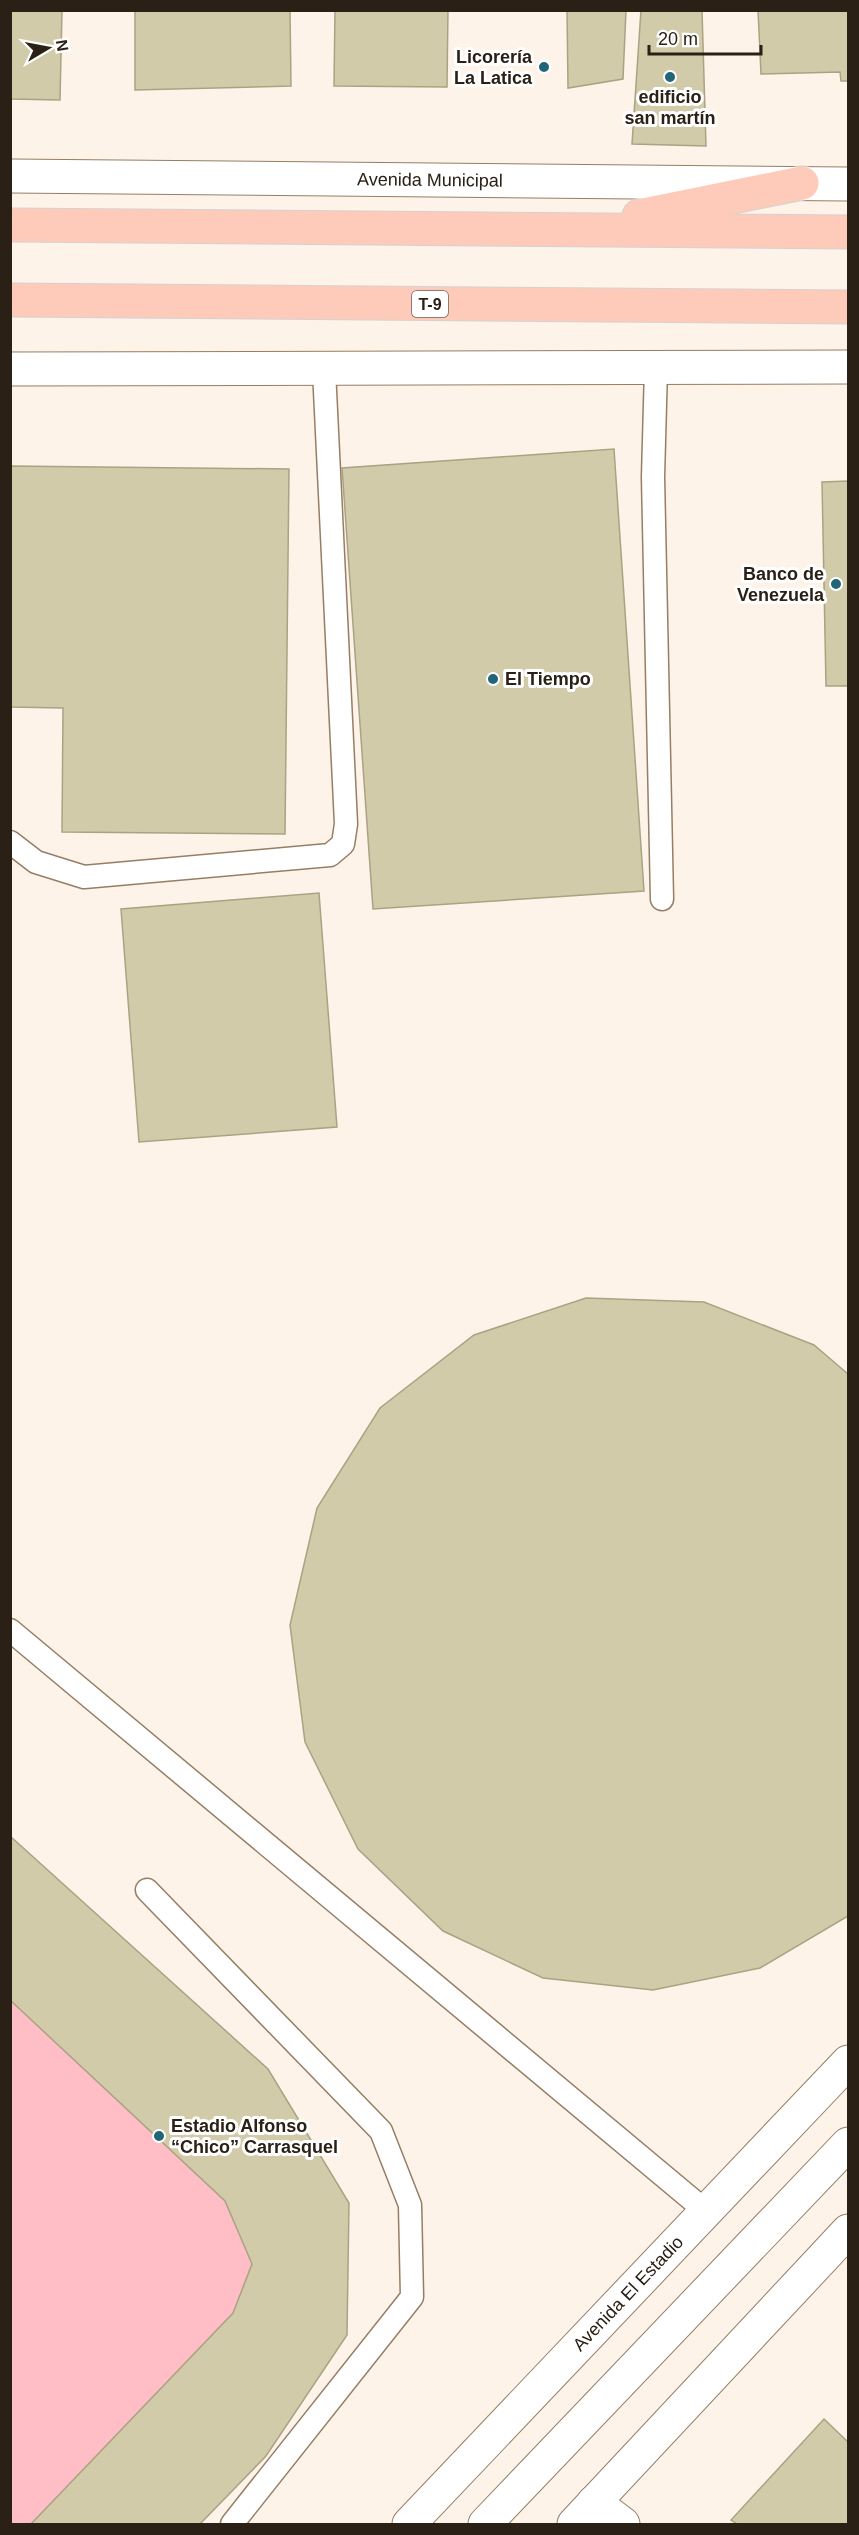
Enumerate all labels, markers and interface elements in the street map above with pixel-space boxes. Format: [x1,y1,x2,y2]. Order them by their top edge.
north arrow [18,18,78,78]
scale bar [649,18,762,56]
text: 20 m [658,29,698,49]
text: N [53,38,72,53]
place label: Licorería La Latica [454,47,533,88]
marker: Licorería La Latica [537,60,551,74]
marker: edificio san martín [663,70,677,84]
place label: edificio san martín [624,87,716,128]
street label: Avenida Municipal [357,169,503,191]
road number: T-9 [412,291,448,317]
place label: Banco de Venezuela [737,564,825,605]
marker: Banco de Venezuela [829,577,843,591]
place label: El Tiempo [505,669,591,689]
marker: El Tiempo [486,672,500,686]
place label: Estadio Alfonso “Chico” Carrasquel [171,2116,338,2157]
marker: Estadio Alfonso “Chico” Carrasquel [152,2129,166,2143]
street label: Avenida El Estadio [569,2232,687,2355]

